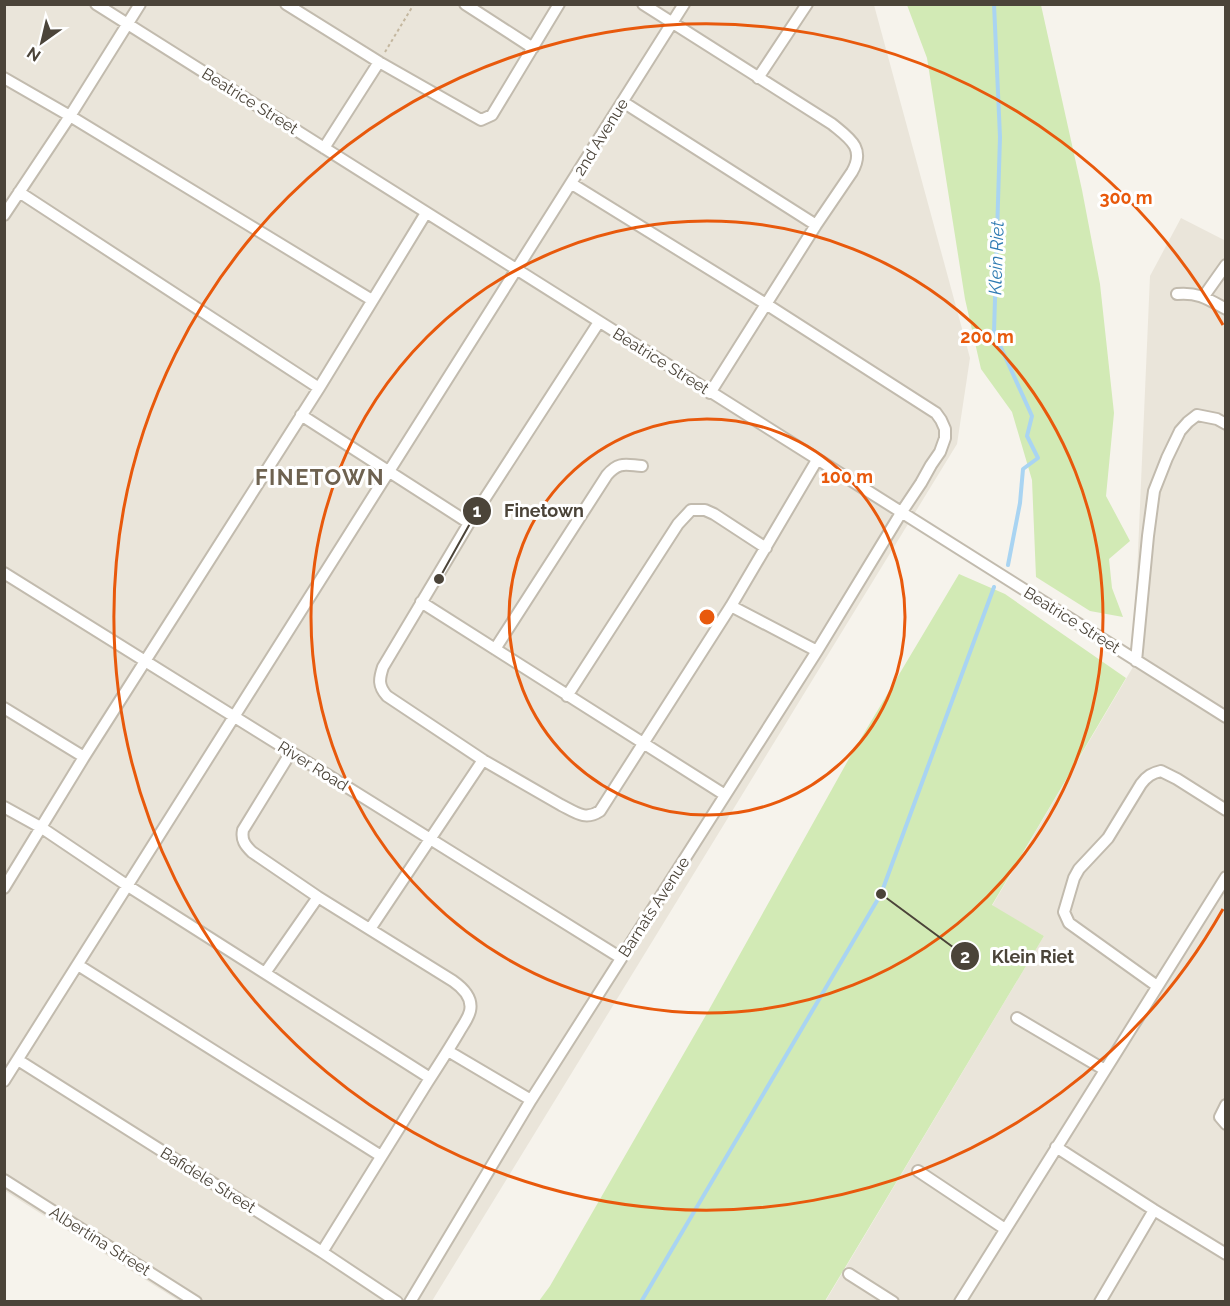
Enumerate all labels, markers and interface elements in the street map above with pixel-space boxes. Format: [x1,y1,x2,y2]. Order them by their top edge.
north arrow [12,12,72,72]
text: N [24,43,44,65]
street label: Beatrice Street [198,64,302,138]
street label: 2nd Avenue [570,95,632,179]
text: 300 m [1099,187,1153,208]
water label: Klein Riet [984,220,1008,295]
street label: Beatrice Street [609,324,713,398]
text: 200 m [960,326,1014,347]
district label: FINETOWN [255,464,385,490]
text: 100 m [821,466,873,487]
callout: Finetown [462,493,596,529]
text: 1 [473,500,482,521]
text: Finetown [504,500,584,521]
street label: Beatrice Street [1020,583,1124,657]
centre of rings [697,607,717,627]
street label: River Road [274,737,352,795]
street label: Barnats Avenue [614,853,694,961]
callout: Klein Riet [950,938,1086,974]
text: 2 [960,946,970,967]
text: Klein Riet [992,946,1074,967]
street label: Bafidele Street [157,1143,260,1217]
street label: Albertina Street [46,1202,154,1280]

